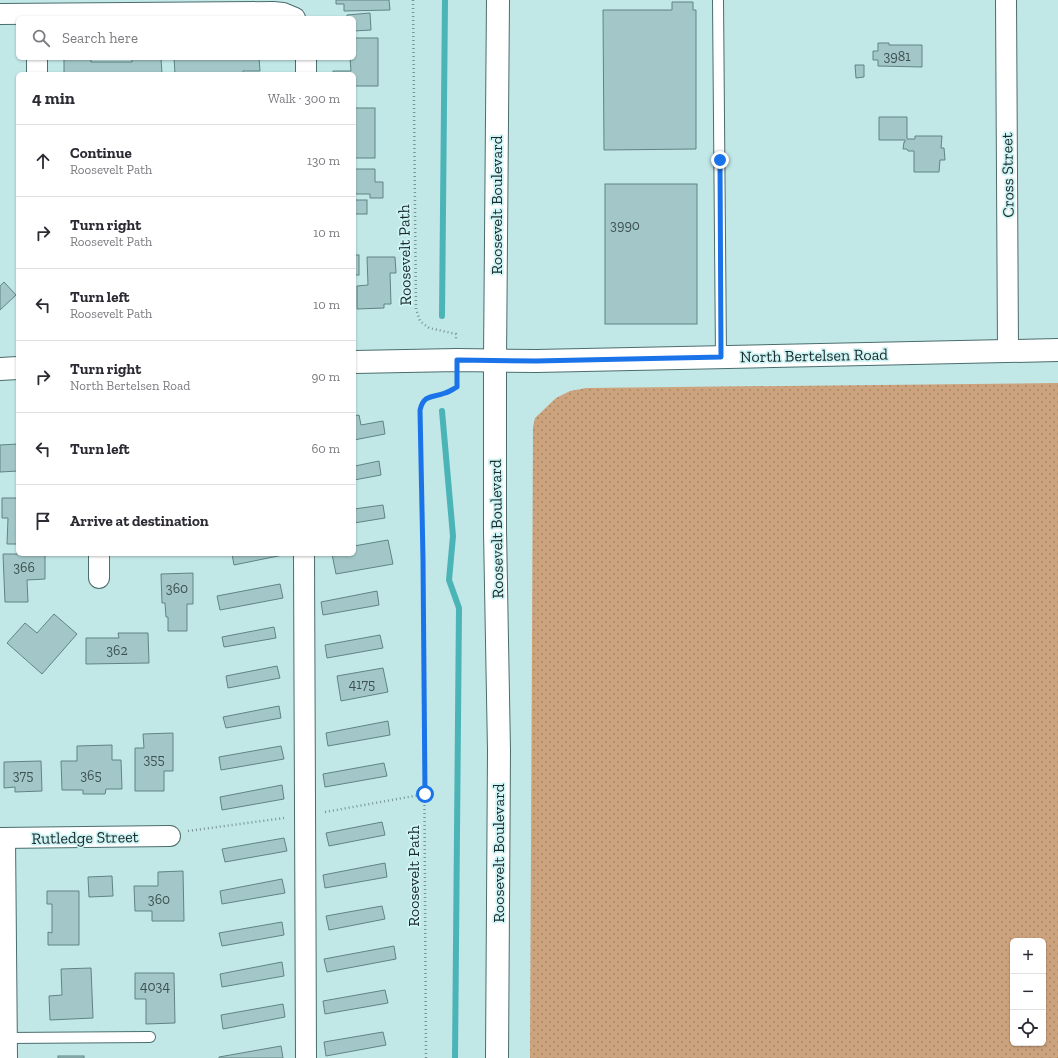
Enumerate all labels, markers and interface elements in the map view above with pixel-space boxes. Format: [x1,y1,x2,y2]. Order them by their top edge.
search box [16,16,356,60]
icon: search [30,27,52,49]
text: Search here [62,29,138,47]
house number: 3981 [883,48,911,65]
text: 4 min [32,88,75,108]
text: Walk · 300 m [268,91,340,106]
street label: Cross Street [997,132,1018,218]
street label: Roosevelt Boulevard [487,135,506,275]
text: Continue [70,144,132,162]
icon: ahead [32,150,54,172]
route end [711,151,729,169]
text: 130 m [307,153,340,168]
text: Roosevelt Path [70,162,152,177]
street label: Roosevelt Path [394,204,415,306]
text: Turn right [70,216,141,234]
house number: 3990 [610,217,640,234]
icon: right [32,222,54,244]
text: 10 m [313,225,340,240]
text: Roosevelt Path [70,234,152,249]
text: Turn left [70,288,130,306]
icon: left [32,294,54,316]
text: 10 m [313,297,340,312]
text: Roosevelt Path [70,306,152,321]
street label: North Bertelsen Road [740,345,888,366]
text: Turn right [70,360,141,378]
icon: right [32,366,54,388]
text: 90 m [311,369,340,384]
text: North Bertelsen Road [70,378,190,393]
icon: left [32,438,54,460]
text: Turn left [70,440,130,458]
text: 60 m [311,441,340,456]
street label: Roosevelt Boulevard [486,459,507,599]
icon: arrive [32,510,54,532]
text: Arrive at destination [70,512,209,530]
house number: 366 [13,559,35,576]
house number: 360 [166,580,188,597]
house number: 362 [106,642,128,659]
house number: 4175 [349,676,375,693]
house number: 355 [143,751,165,768]
house number: 375 [13,767,33,784]
house number: 365 [80,767,102,784]
street label: Roosevelt Boulevard [489,783,508,923]
route start [416,785,434,803]
street label: Roosevelt Path [404,825,423,927]
street label: Rutledge Street [31,827,139,848]
house number: 360 [148,891,170,908]
map controls [1010,938,1046,1046]
button: + [1010,938,1046,974]
button: − [1010,974,1046,1010]
house number: 4034 [140,978,170,995]
button: locate [1010,1010,1046,1046]

